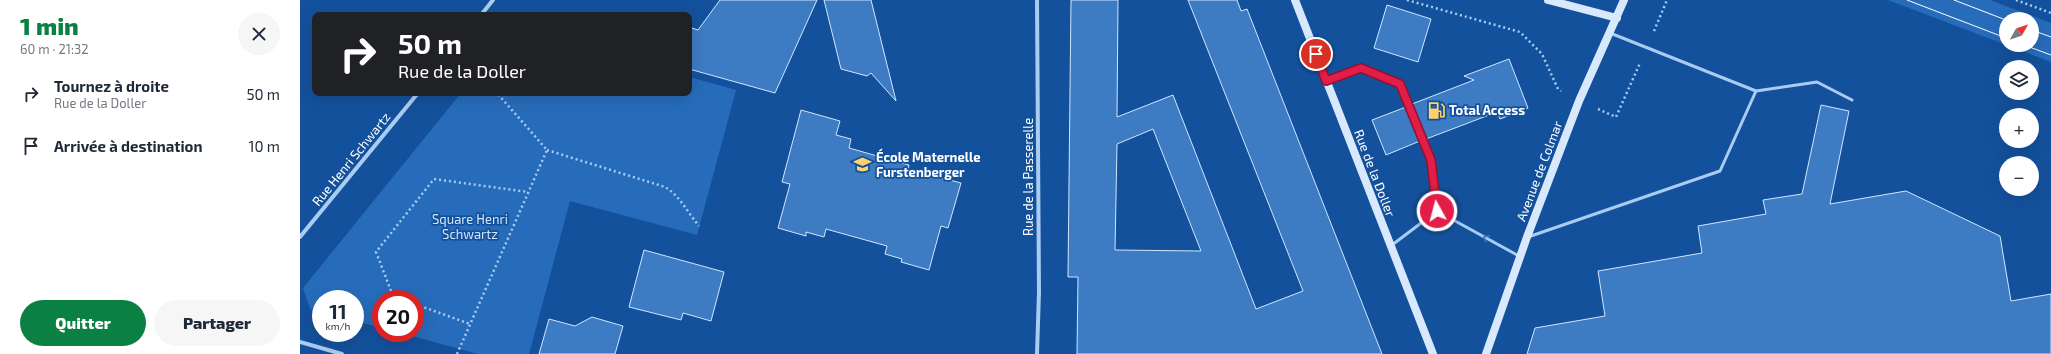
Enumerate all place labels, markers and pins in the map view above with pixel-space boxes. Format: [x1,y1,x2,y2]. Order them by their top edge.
pin [1299,37,1333,71]
fuel station icon: Total Access [1426,100,1446,120]
place label: Total Access [1449,102,1525,118]
place label: École Maternelle Furstenberger [876,148,981,180]
school or university icon: École Maternelle Furstenberger [853,154,873,174]

